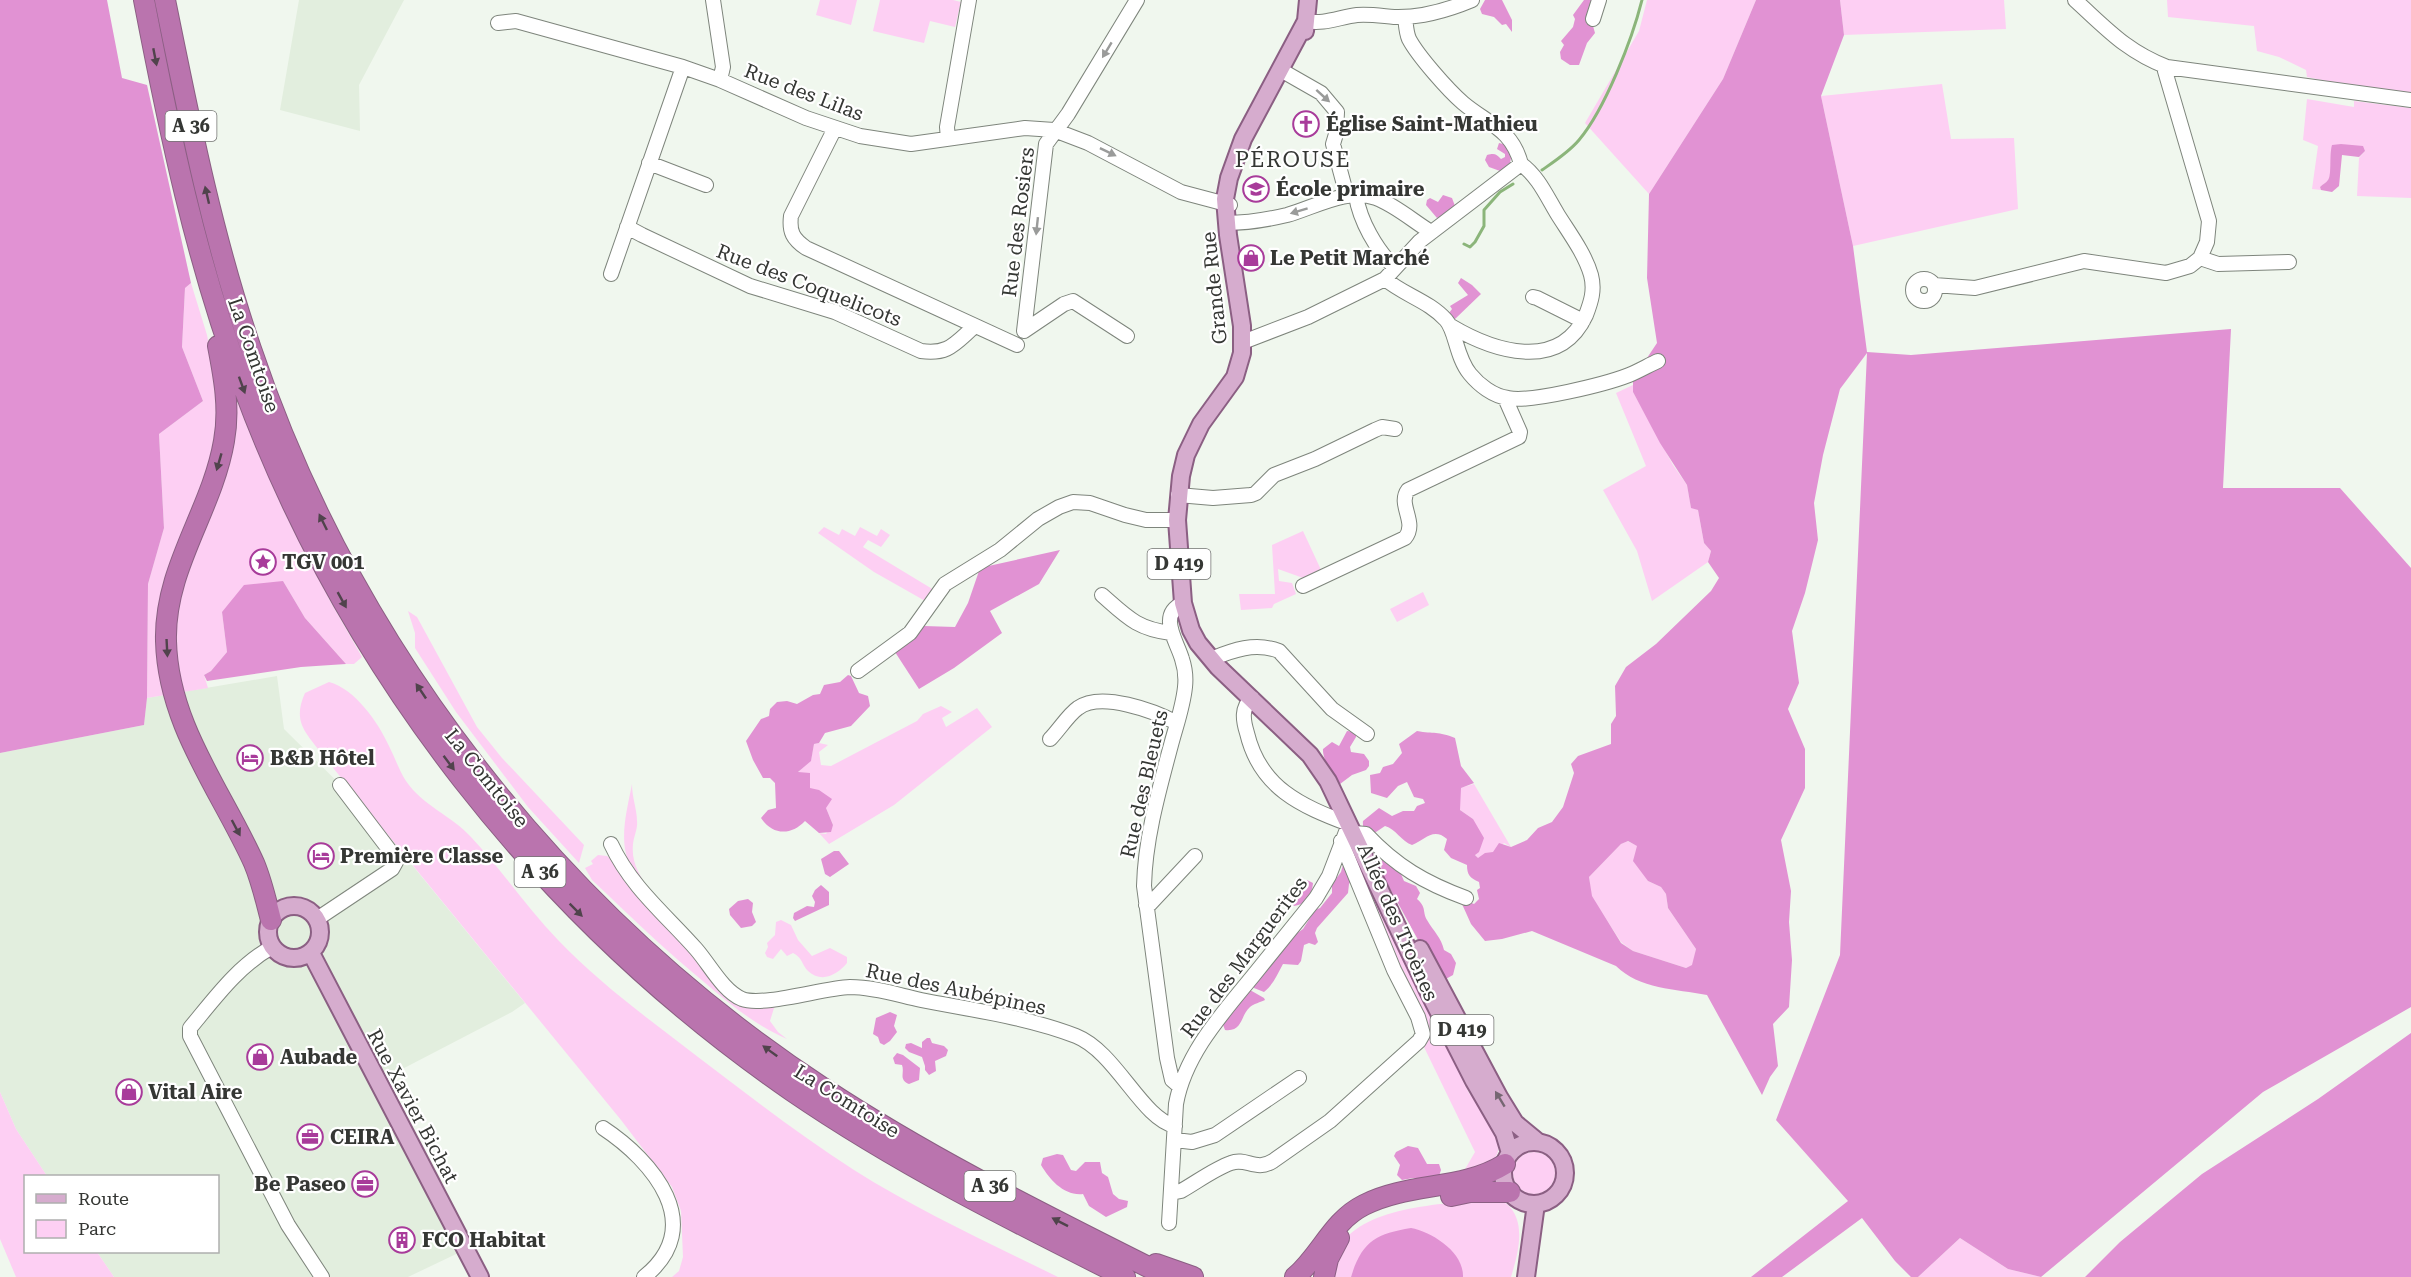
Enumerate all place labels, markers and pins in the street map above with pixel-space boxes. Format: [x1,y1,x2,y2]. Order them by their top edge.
church icon: Église Saint-Mathieu [1291,109,1321,139]
place label: Église Saint-Mathieu [1326,111,1538,136]
school or university icon: École primaire [1241,174,1271,204]
place label: École primaire [1276,176,1425,201]
shop icon: Le Petit Marché [1236,243,1266,273]
place label: Le Petit Marché [1270,246,1430,270]
place icon: TGV 001 [248,547,278,577]
place label: TGV 001 [282,550,365,574]
hotel icon: B&B Hôtel [235,743,265,773]
place label: B&B Hôtel [270,746,375,770]
hotel icon: Première Classe [306,841,336,871]
place label: Première Classe [340,844,503,868]
shop icon: Aubade [245,1042,275,1072]
place label: Aubade [280,1045,358,1069]
shop icon: Vital Aire [114,1077,144,1107]
place label: Vital Aire [148,1080,243,1104]
office icon: CEIRA [295,1122,325,1152]
place label: CEIRA [330,1125,395,1149]
office icon: Be Paseo [350,1169,380,1199]
place label: Be Paseo [254,1172,346,1196]
building icon: FCO Habitat [387,1225,417,1255]
place label: FCO Habitat [422,1228,546,1252]

